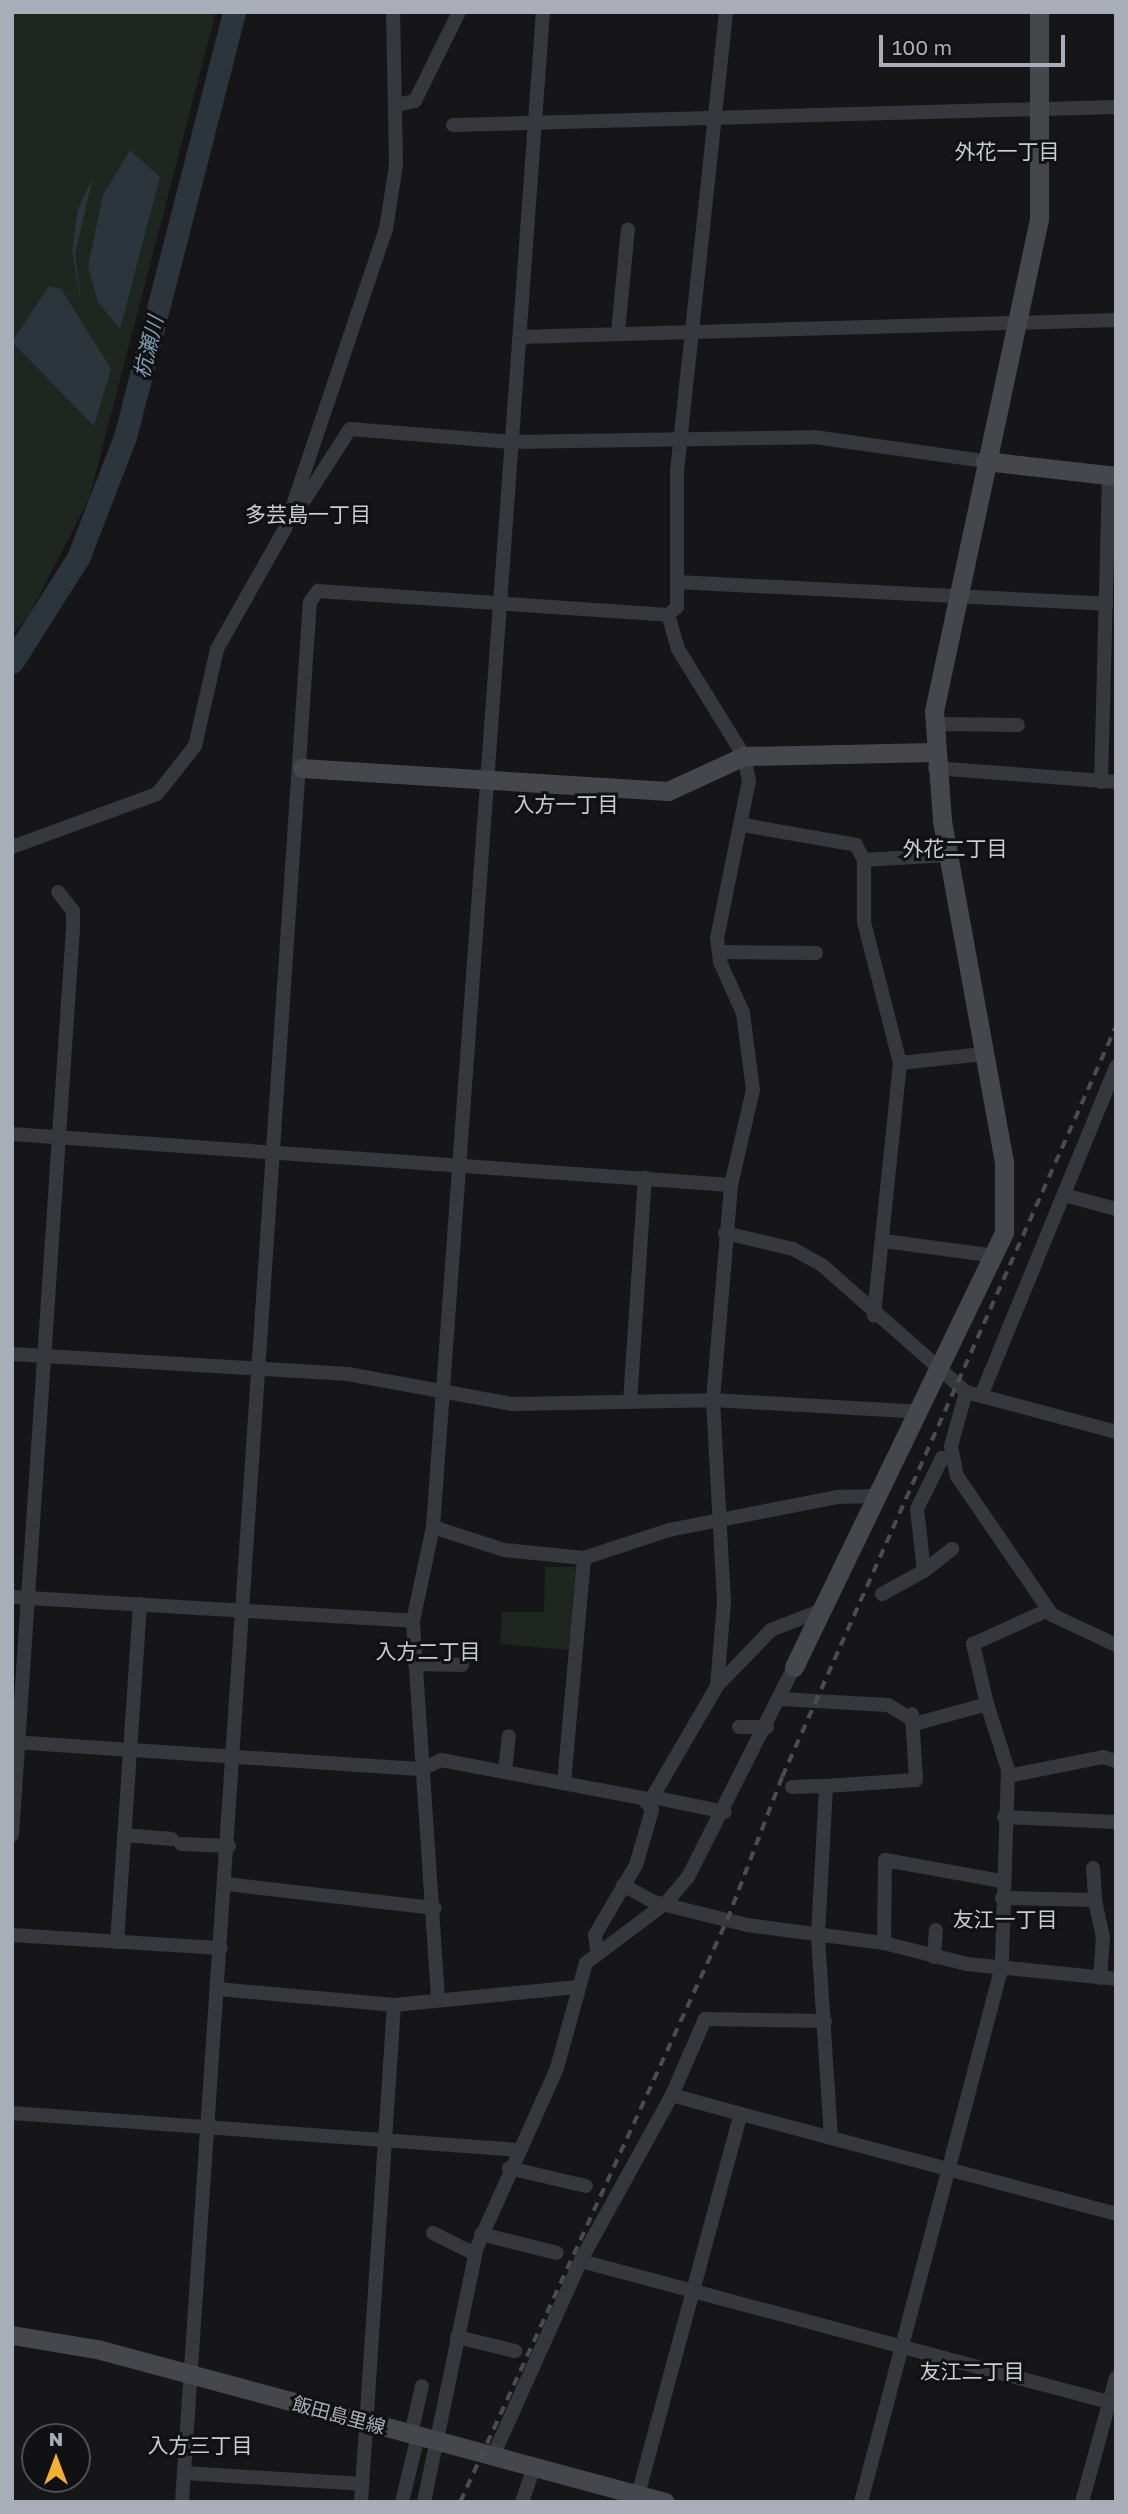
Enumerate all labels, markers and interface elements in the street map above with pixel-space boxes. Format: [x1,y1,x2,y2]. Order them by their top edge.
scale bar [883,21,1068,65]
text: 100 m [892,34,952,60]
district label: 外花一丁目 [955,138,1059,164]
water label: 杭瀬川 [128,313,168,381]
district label: 多芸島一丁目 [245,501,371,527]
district label: 入方一丁目 [514,791,618,817]
district label: 外花二丁目 [903,835,1007,861]
district label: 入方二丁目 [376,1638,480,1664]
district label: 友江一丁目 [953,1906,1057,1932]
district label: 友江二丁目 [920,2358,1024,2384]
street label: 飯田島里線 [290,2392,388,2438]
north arrow [21,2423,91,2493]
text: N [49,2427,63,2450]
district label: 入方三丁目 [148,2432,252,2458]

